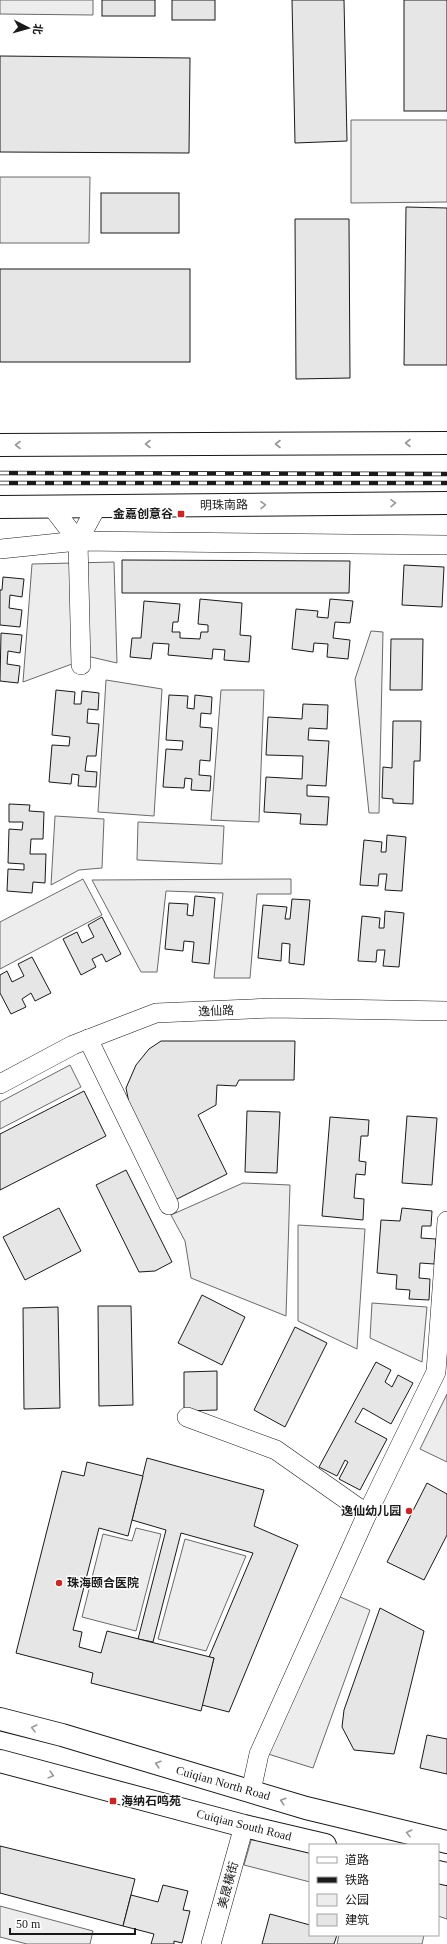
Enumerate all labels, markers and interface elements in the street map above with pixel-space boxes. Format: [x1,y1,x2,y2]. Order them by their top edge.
north arrow [8,8,48,48]
text: 北 [31,23,44,35]
one-way arrow [405,439,411,447]
one-way arrow [145,440,151,448]
one-way arrow [275,440,281,448]
one-way arrow [15,441,21,449]
street label: 明珠南路 [200,498,248,512]
one-way arrow [390,499,396,507]
one-way arrow [260,501,266,509]
place label: 金嘉创意谷 [113,507,173,521]
marker: 金嘉创意谷 [176,509,186,519]
street label: 逸仙路 [198,1003,234,1019]
place label: 逸仙幼儿园 [341,1504,401,1518]
marker: 逸仙幼儿园 [404,1506,414,1516]
place label: 珠海颐合医院 [67,1576,139,1590]
marker: 珠海颐合医院 [54,1578,64,1588]
one-way arrow [30,1724,37,1733]
one-way arrow [155,1760,162,1769]
street label: Cuiqian North Road [174,1763,272,1803]
one-way arrow [47,1770,54,1779]
place label: 海纳石鸣苑 [121,1794,181,1808]
marker: 海纳石鸣苑 [108,1796,118,1806]
one-way arrow [280,1797,287,1806]
street label: Cuiqian South Road [195,1806,293,1844]
one-way arrow [406,1829,412,1837]
legend [309,1844,439,1936]
text: 道路 [345,1853,369,1867]
street label: 美晟橫街 [215,1860,241,1910]
text: 铁路 [345,1873,369,1887]
text: 公园 [345,1893,369,1907]
scale bar [10,1910,135,1936]
text: 建筑 [345,1913,369,1927]
text: 50 m [16,1917,41,1931]

